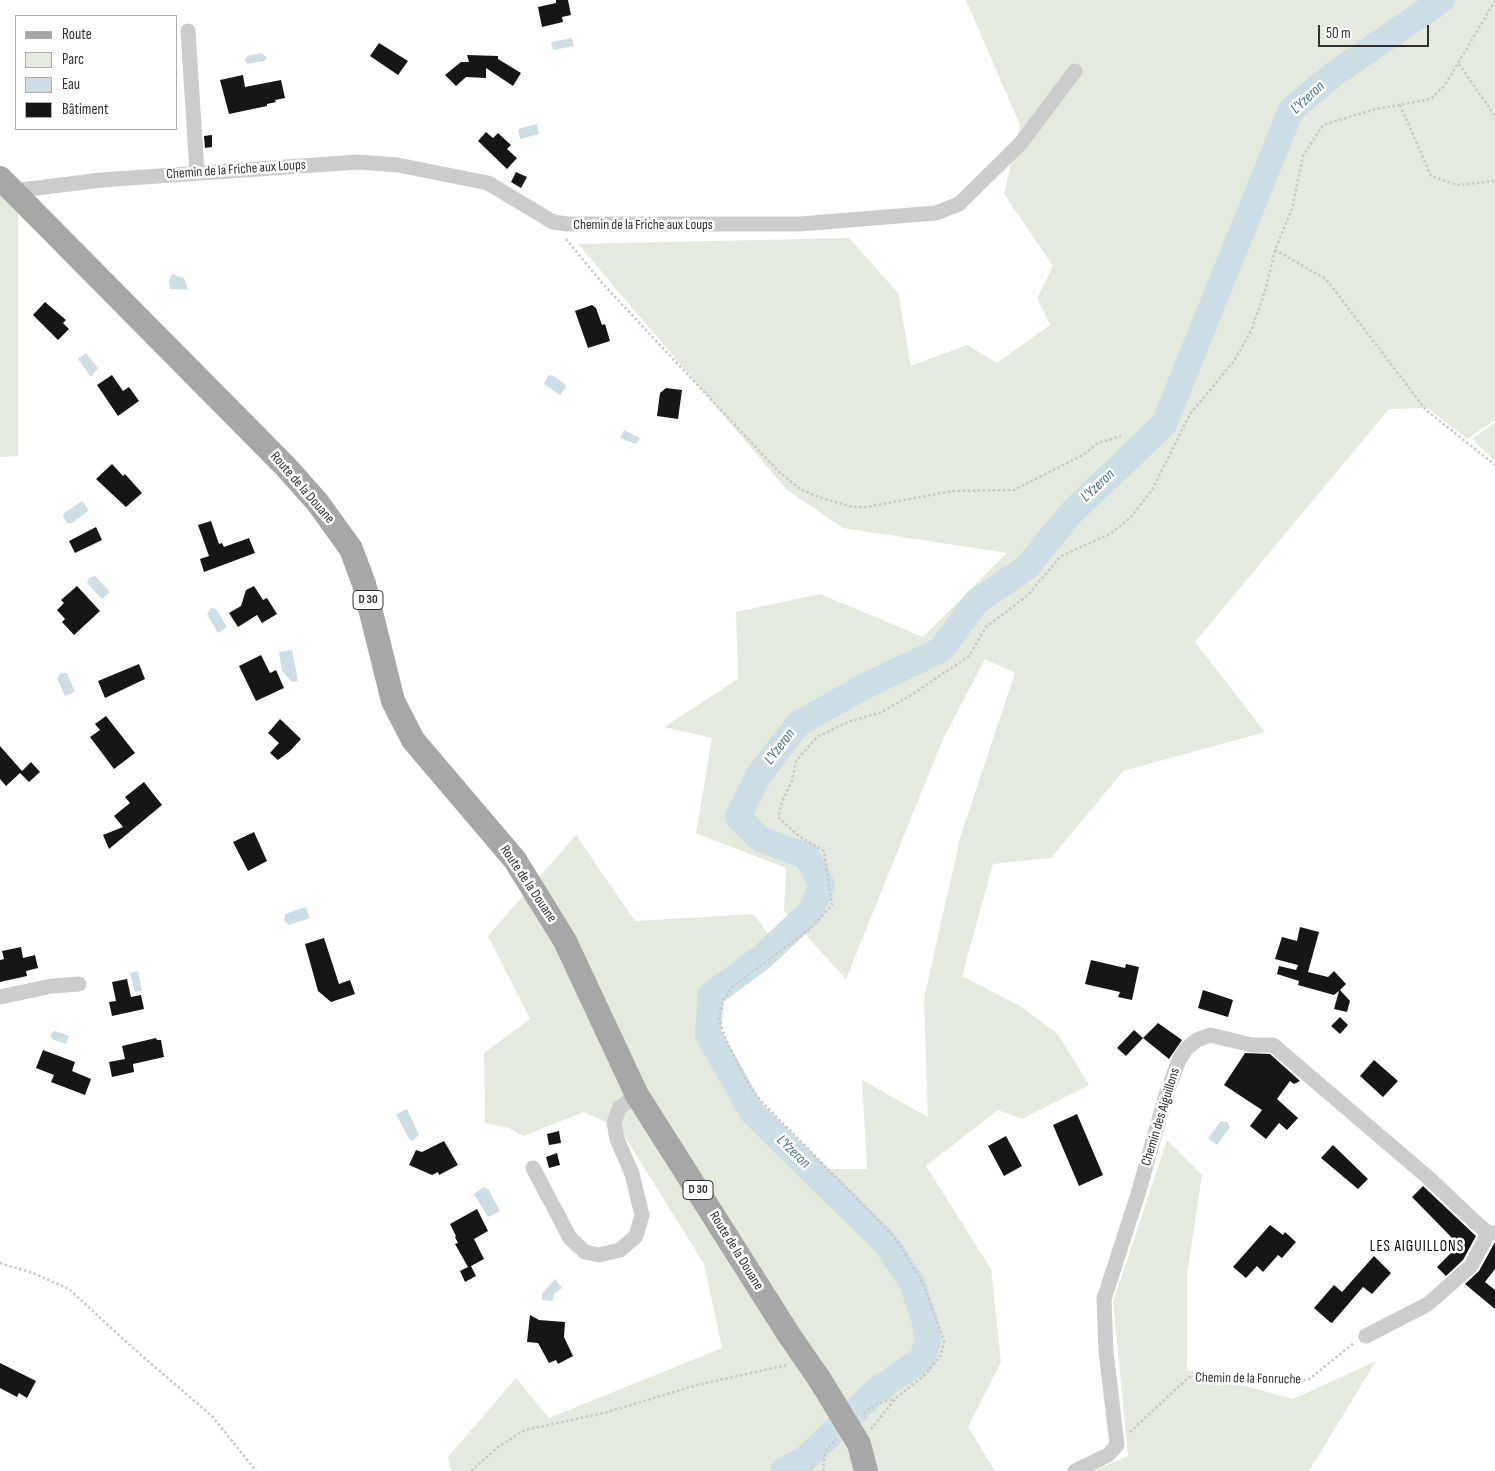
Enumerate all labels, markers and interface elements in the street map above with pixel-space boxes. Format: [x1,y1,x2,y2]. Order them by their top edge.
legend [15,15,178,130]
scale bar [1320,15,1431,47]
text: 50 m [1326,24,1351,43]
text: Route [62,25,92,44]
text: Parc [62,50,84,69]
text: Eau [62,75,80,94]
water label: L'Yzeron [1287,78,1329,118]
text: Bâtiment [62,100,109,119]
street label: Chemin de la Friche aux Loups [166,157,306,183]
street label: Chemin de la Friche aux Loups [573,217,713,233]
street label: Route de la Douane [266,449,338,527]
water label: L'Yzeron [1077,466,1119,506]
road number: D 30 [353,590,383,610]
water label: L'Yzeron [761,726,799,768]
street label: Route de la Douane [496,842,560,926]
street label: Chemin des Aiguillons [1138,1066,1184,1168]
water label: L'Yzeron [772,1132,814,1172]
road number: D 30 [683,1180,713,1200]
street label: Route de la Douane [705,1209,767,1293]
district label: LES AIGUILLONS [1368,1238,1466,1256]
street label: Chemin de la Fonruche [1195,1370,1301,1388]

